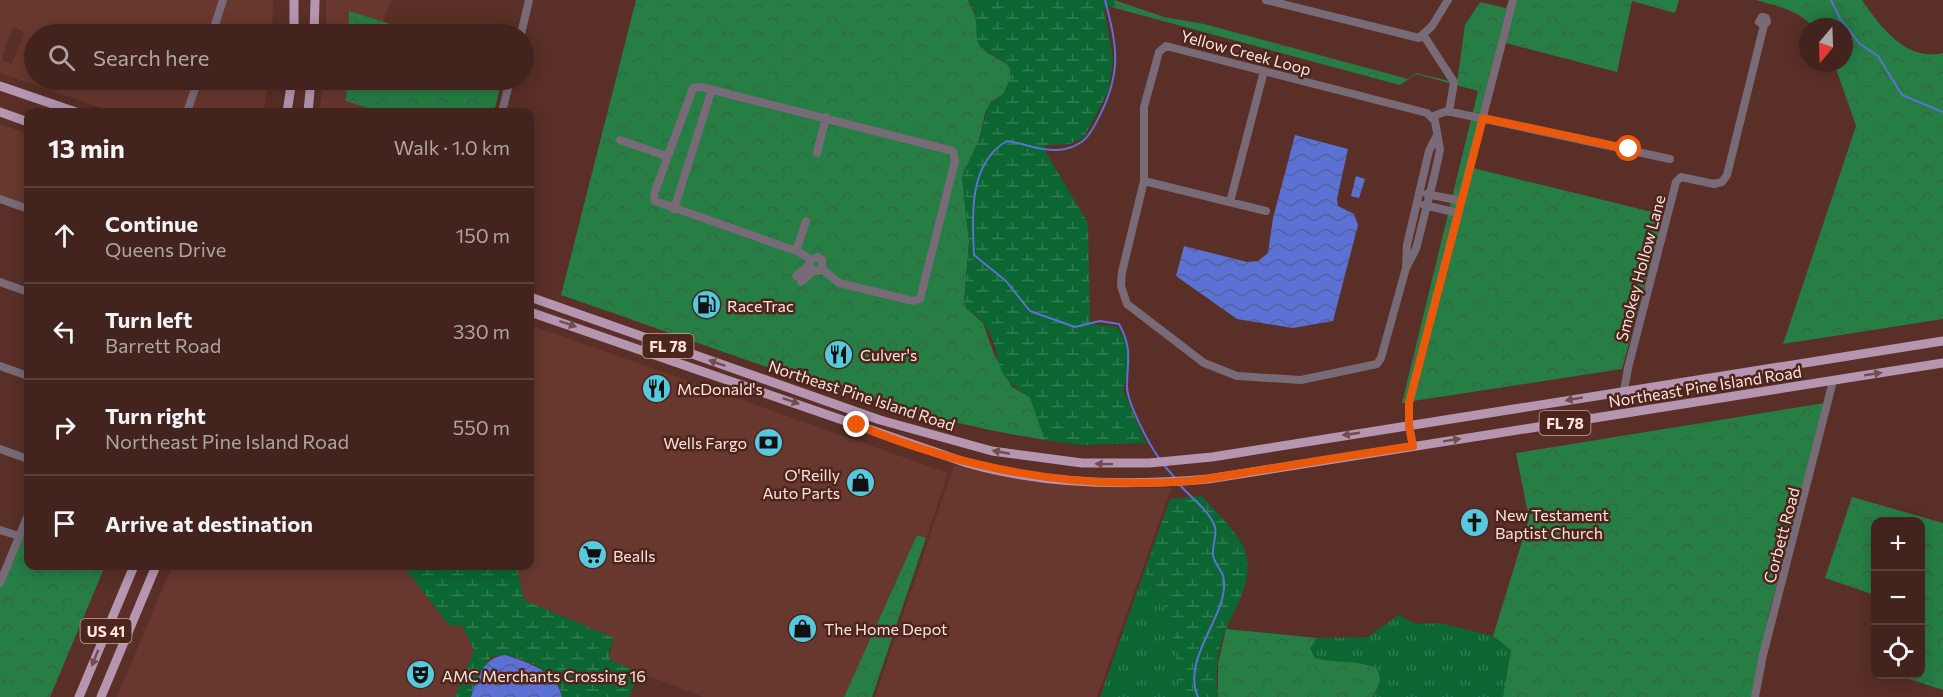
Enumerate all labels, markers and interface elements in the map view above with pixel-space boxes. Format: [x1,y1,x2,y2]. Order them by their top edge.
north arrow [1799,18,1853,72]
search box [24,24,534,90]
street label: Yellow Creek Loop [1179,25,1313,79]
icon: search [45,41,78,74]
text: Search here [93,44,209,71]
text: 13 min [48,132,125,163]
text: Walk · 1.0 km [394,135,510,159]
route start [1615,135,1641,161]
street label: Smokey Hollow Lane [1611,193,1669,343]
text: Continue [105,210,198,237]
icon: ahead [48,219,81,252]
text: 150 m [456,223,510,247]
text: Queens Drive [105,237,226,261]
fuel station icon: RaceTrac [690,289,722,321]
place label: RaceTrac [727,296,794,315]
text: Turn left [105,306,192,333]
icon: left [48,315,81,348]
text: 330 m [453,319,510,343]
one-way arrow [559,320,577,330]
text: Barrett Road [105,333,221,357]
road number: FL 78 [642,334,694,358]
restaurant icon: Culver's [823,338,855,370]
place label: Culver's [860,345,917,364]
street label: Northeast Pine Island Road [766,356,958,434]
one-way arrow [708,358,726,367]
street label: Northeast Pine Island Road [1607,361,1803,411]
one-way arrow [1864,370,1883,379]
restaurant icon: McDonald's [640,372,672,404]
place label: McDonald's [677,379,763,398]
one-way arrow [1564,395,1583,404]
one-way arrow [782,396,800,406]
text: Turn right [105,402,206,429]
icon: right [48,411,81,444]
route end [843,411,869,437]
road number: FL 78 [1540,411,1590,435]
text: 550 m [453,415,510,439]
bank icon: Wells Fargo [752,426,784,458]
text: Northeast Pine Island Road [105,429,349,453]
one-way arrow [1341,430,1360,439]
place label: Wells Fargo [663,433,747,452]
one-way arrow [1443,436,1462,445]
one-way arrow [991,447,1010,456]
one-way arrow [1094,459,1113,468]
place label: O'Reilly Auto Parts [762,465,840,502]
shop icon: O'Reilly Auto Parts [845,467,877,499]
street label: Corbett Road [1759,485,1803,585]
place label: New Testament Baptist Church [1495,505,1609,542]
icon: arrive [48,507,81,540]
church icon: New Testament Baptist Church [1458,507,1490,539]
text: Arrive at destination [105,510,313,537]
map controls [1871,517,1925,679]
button: + [1871,517,1925,571]
supermarket icon: Bealls [576,539,608,571]
place label: Bealls [613,546,656,565]
button: − [1871,571,1925,625]
shop icon: The Home Depot [787,612,819,644]
road number: US 41 [80,619,132,643]
place label: The Home Depot [824,619,948,638]
button: locate [1871,625,1925,679]
one-way arrow [90,650,100,668]
theatre icon: AMC Merchants Crossing 16 [405,659,437,691]
place label: AMC Merchants Crossing 16 [442,666,646,685]

